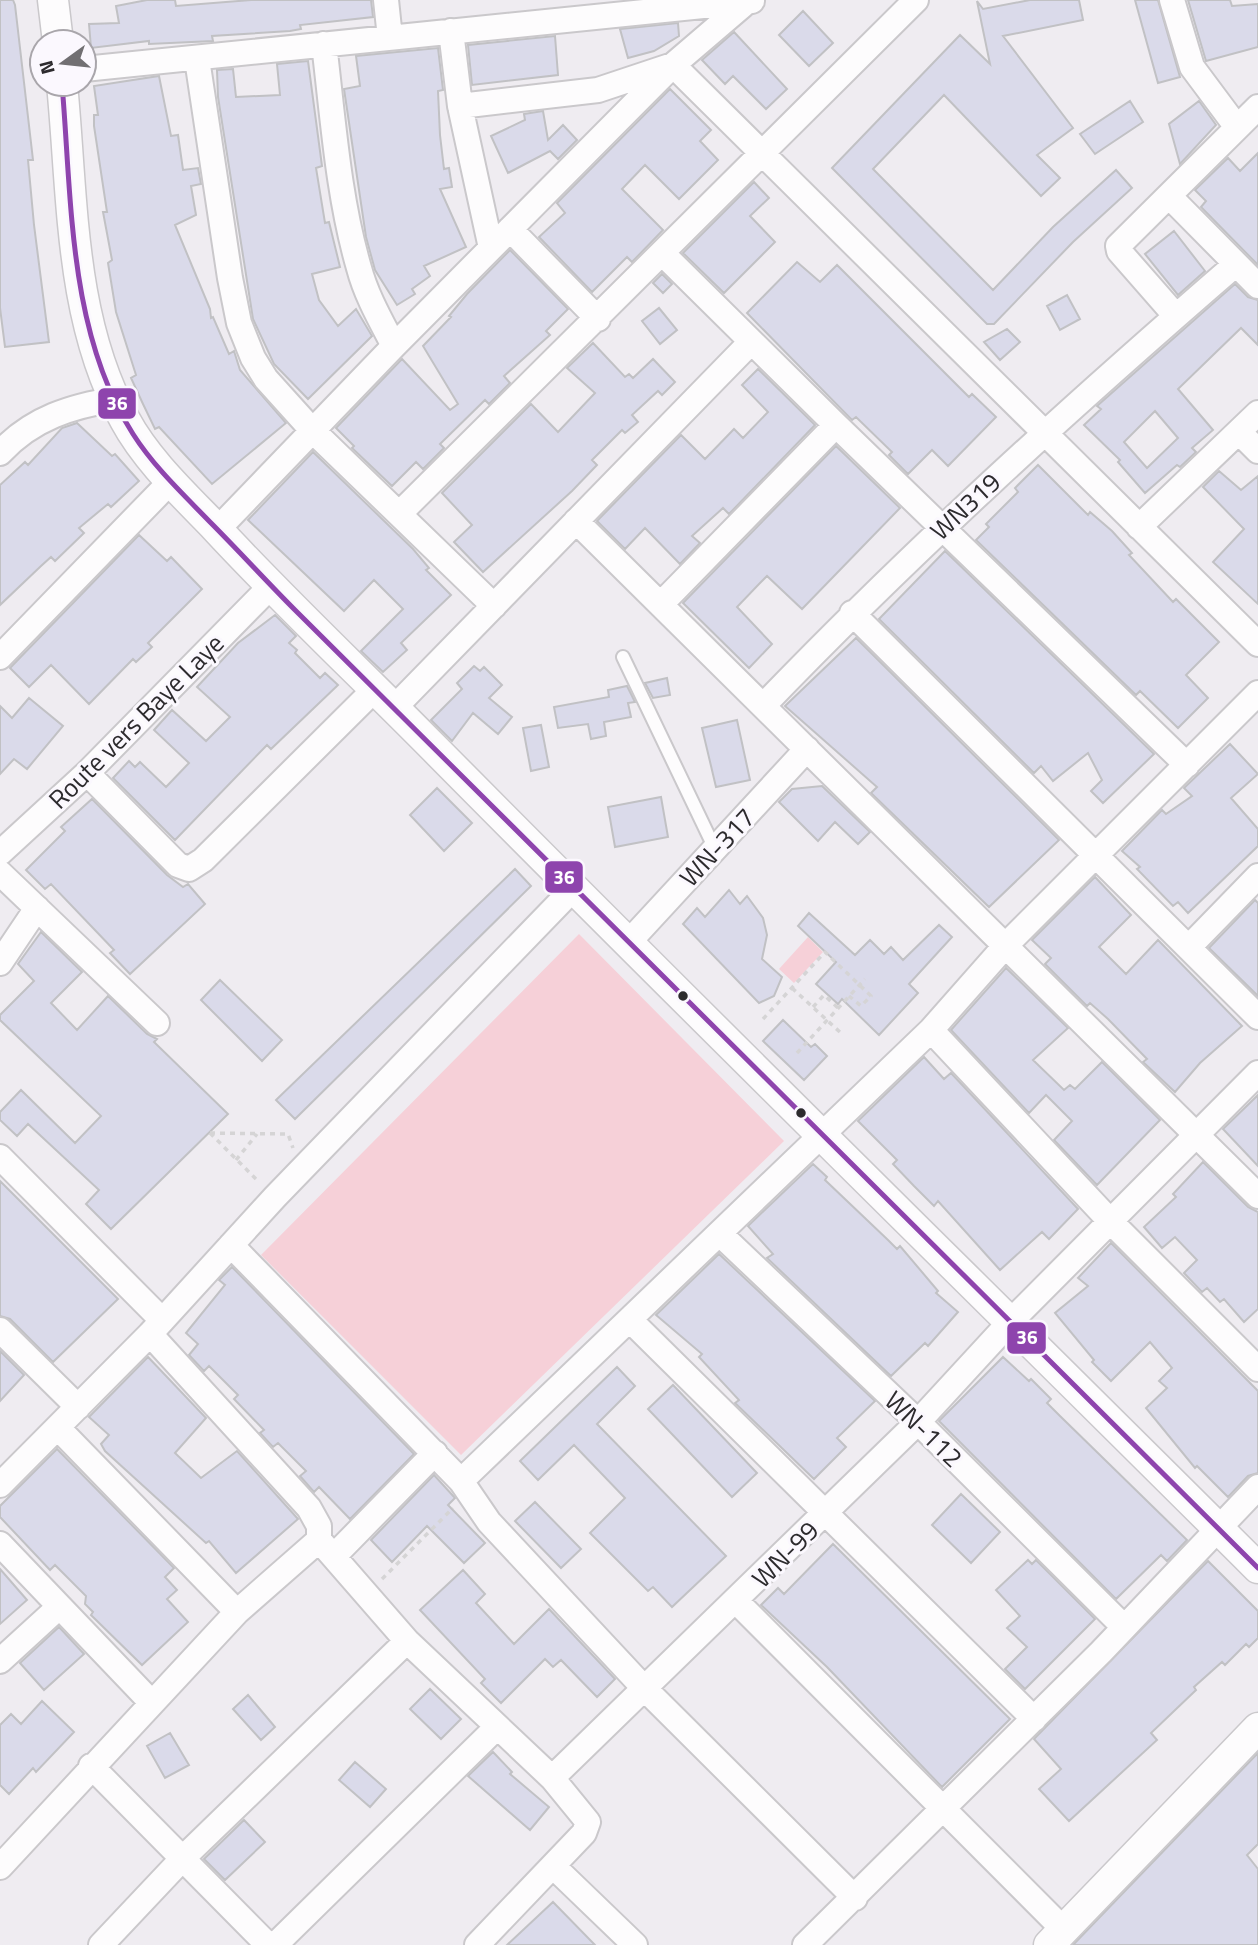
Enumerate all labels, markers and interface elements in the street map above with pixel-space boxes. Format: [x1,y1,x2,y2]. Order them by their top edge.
north arrow [28,28,98,98]
text: N [30,57,62,78]
line badge: 36 [97,387,137,420]
text: 36 [106,388,128,417]
street label: WN319 [921,463,1009,549]
street label: Route vers Baye Laye [39,624,233,818]
street label: WN-317 [670,799,764,895]
line badge: 36 [544,860,584,894]
text: 36 [553,862,575,891]
unlabelled marker [676,989,690,1003]
unlabelled marker [794,1106,808,1120]
line badge: 36 [1006,1321,1047,1355]
text: 36 [1016,1322,1038,1351]
street label: WN-112 [876,1382,972,1476]
street label: WN-99 [743,1512,827,1596]

